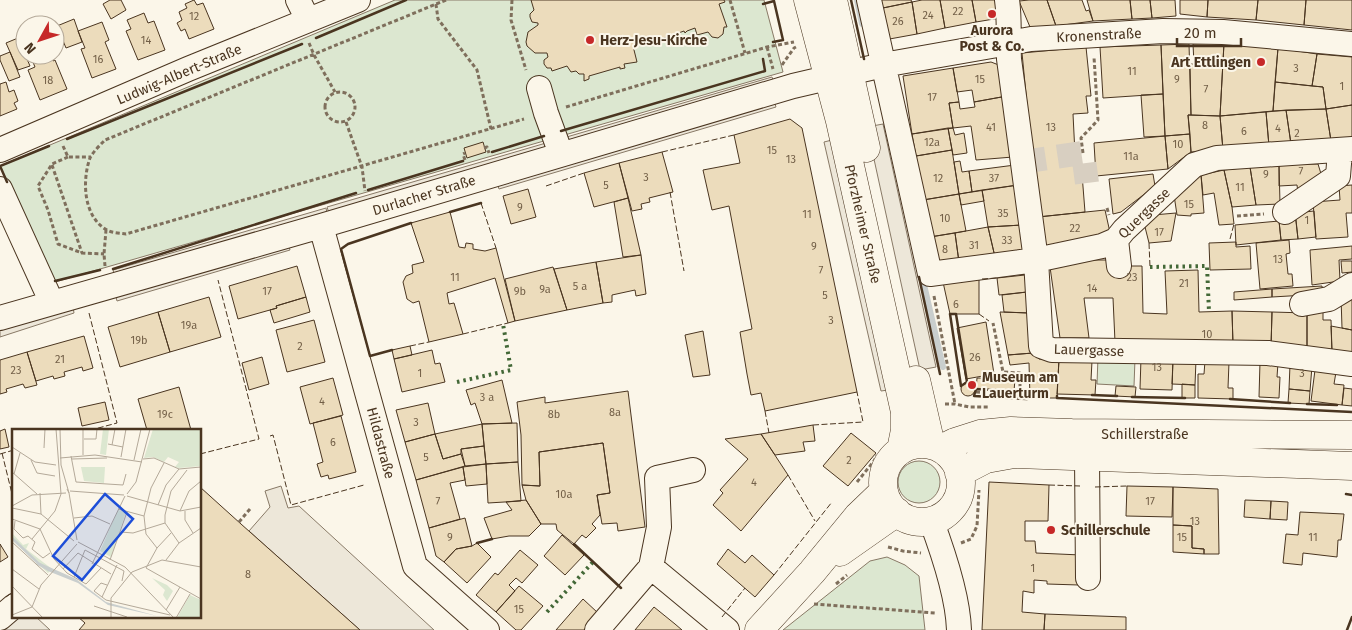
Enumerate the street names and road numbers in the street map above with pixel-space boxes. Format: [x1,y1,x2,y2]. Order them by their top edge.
street label: Kronenstraße [1056,25,1142,46]
street label: Ludwig-Albert-Straße [114,40,244,108]
street label: Pforzheimer Straße [841,163,884,285]
street label: Durlacher Straße [370,172,478,219]
street label: Quergasse [1115,184,1174,242]
street label: Lauergasse [1053,341,1124,360]
street label: Hildastraße [363,405,398,481]
street label: Schillerstraße [1101,426,1189,443]

